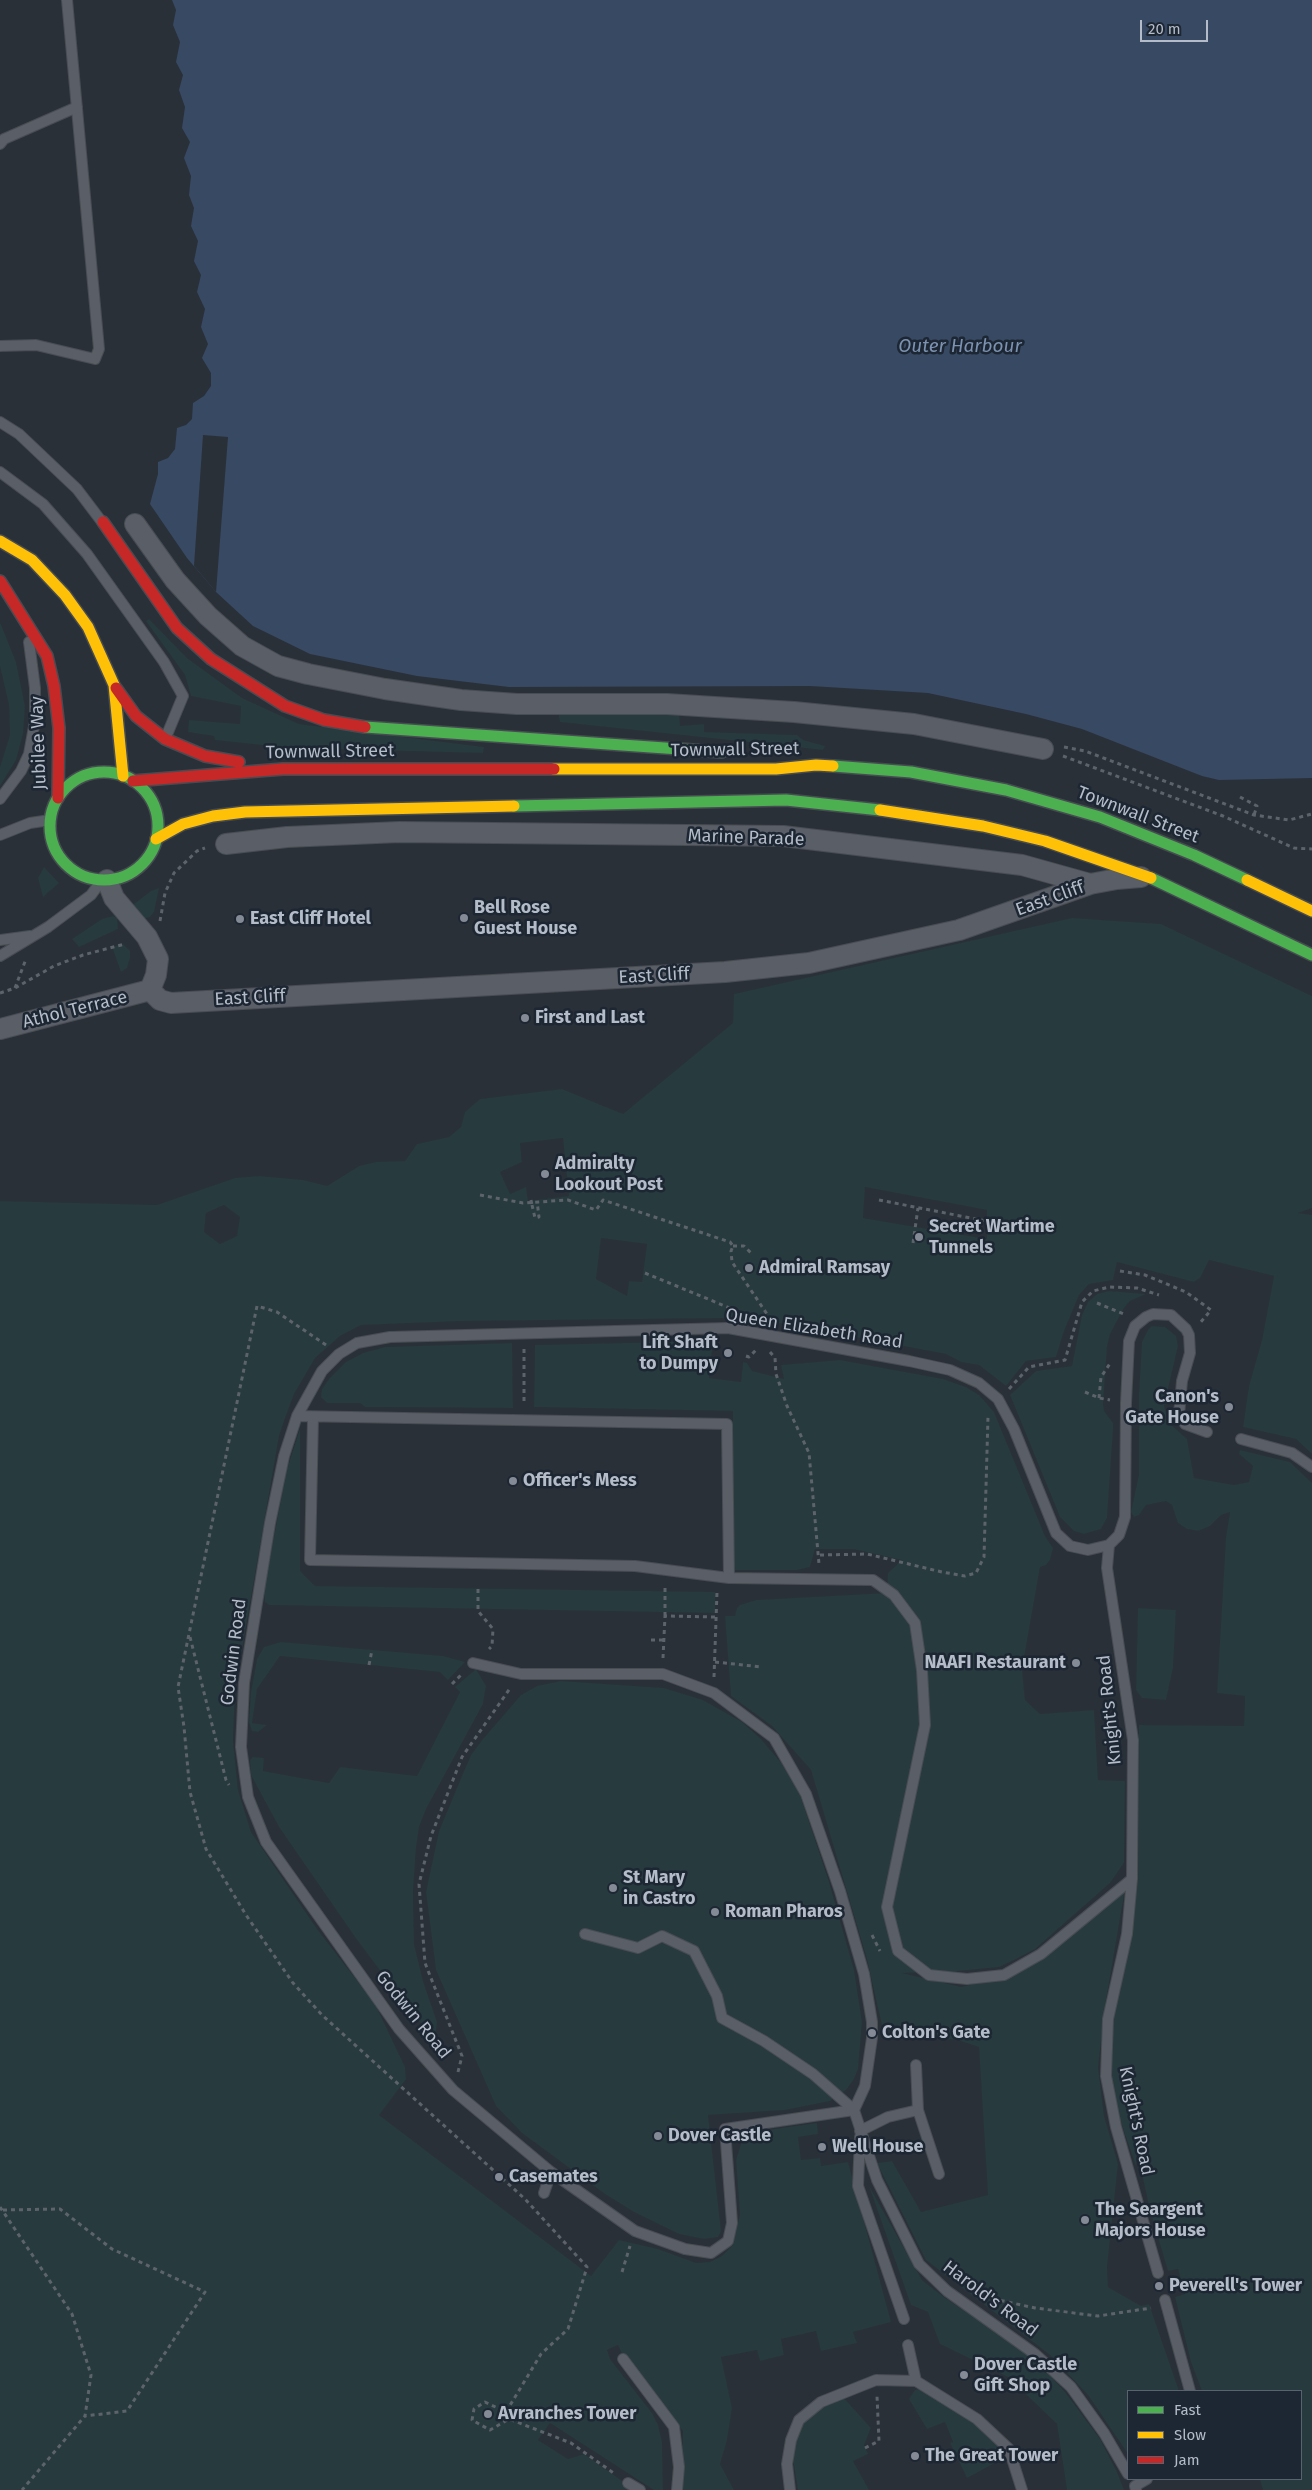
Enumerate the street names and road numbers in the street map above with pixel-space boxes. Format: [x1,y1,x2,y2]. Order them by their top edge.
street label: Jubilee Way [27,696,51,790]
street label: Townwall Street [670,738,800,762]
street label: Townwall Street [265,740,395,764]
street label: Townwall Street [1074,782,1202,848]
street label: Marine Parade [687,825,805,851]
street label: East Cliff [1013,877,1087,921]
street label: East Cliff [618,963,690,989]
street label: East Cliff [214,985,286,1011]
street label: Athol Terrace [20,987,130,1033]
street label: Queen Elizabeth Road [724,1304,904,1354]
street label: Godwin Road [217,1597,251,1707]
street label: Knight's Road [1093,1654,1127,1766]
street label: Godwin Road [371,1966,455,2064]
street label: Knight's Road [1114,2065,1158,2177]
street label: Harold's Road [938,2256,1042,2342]

